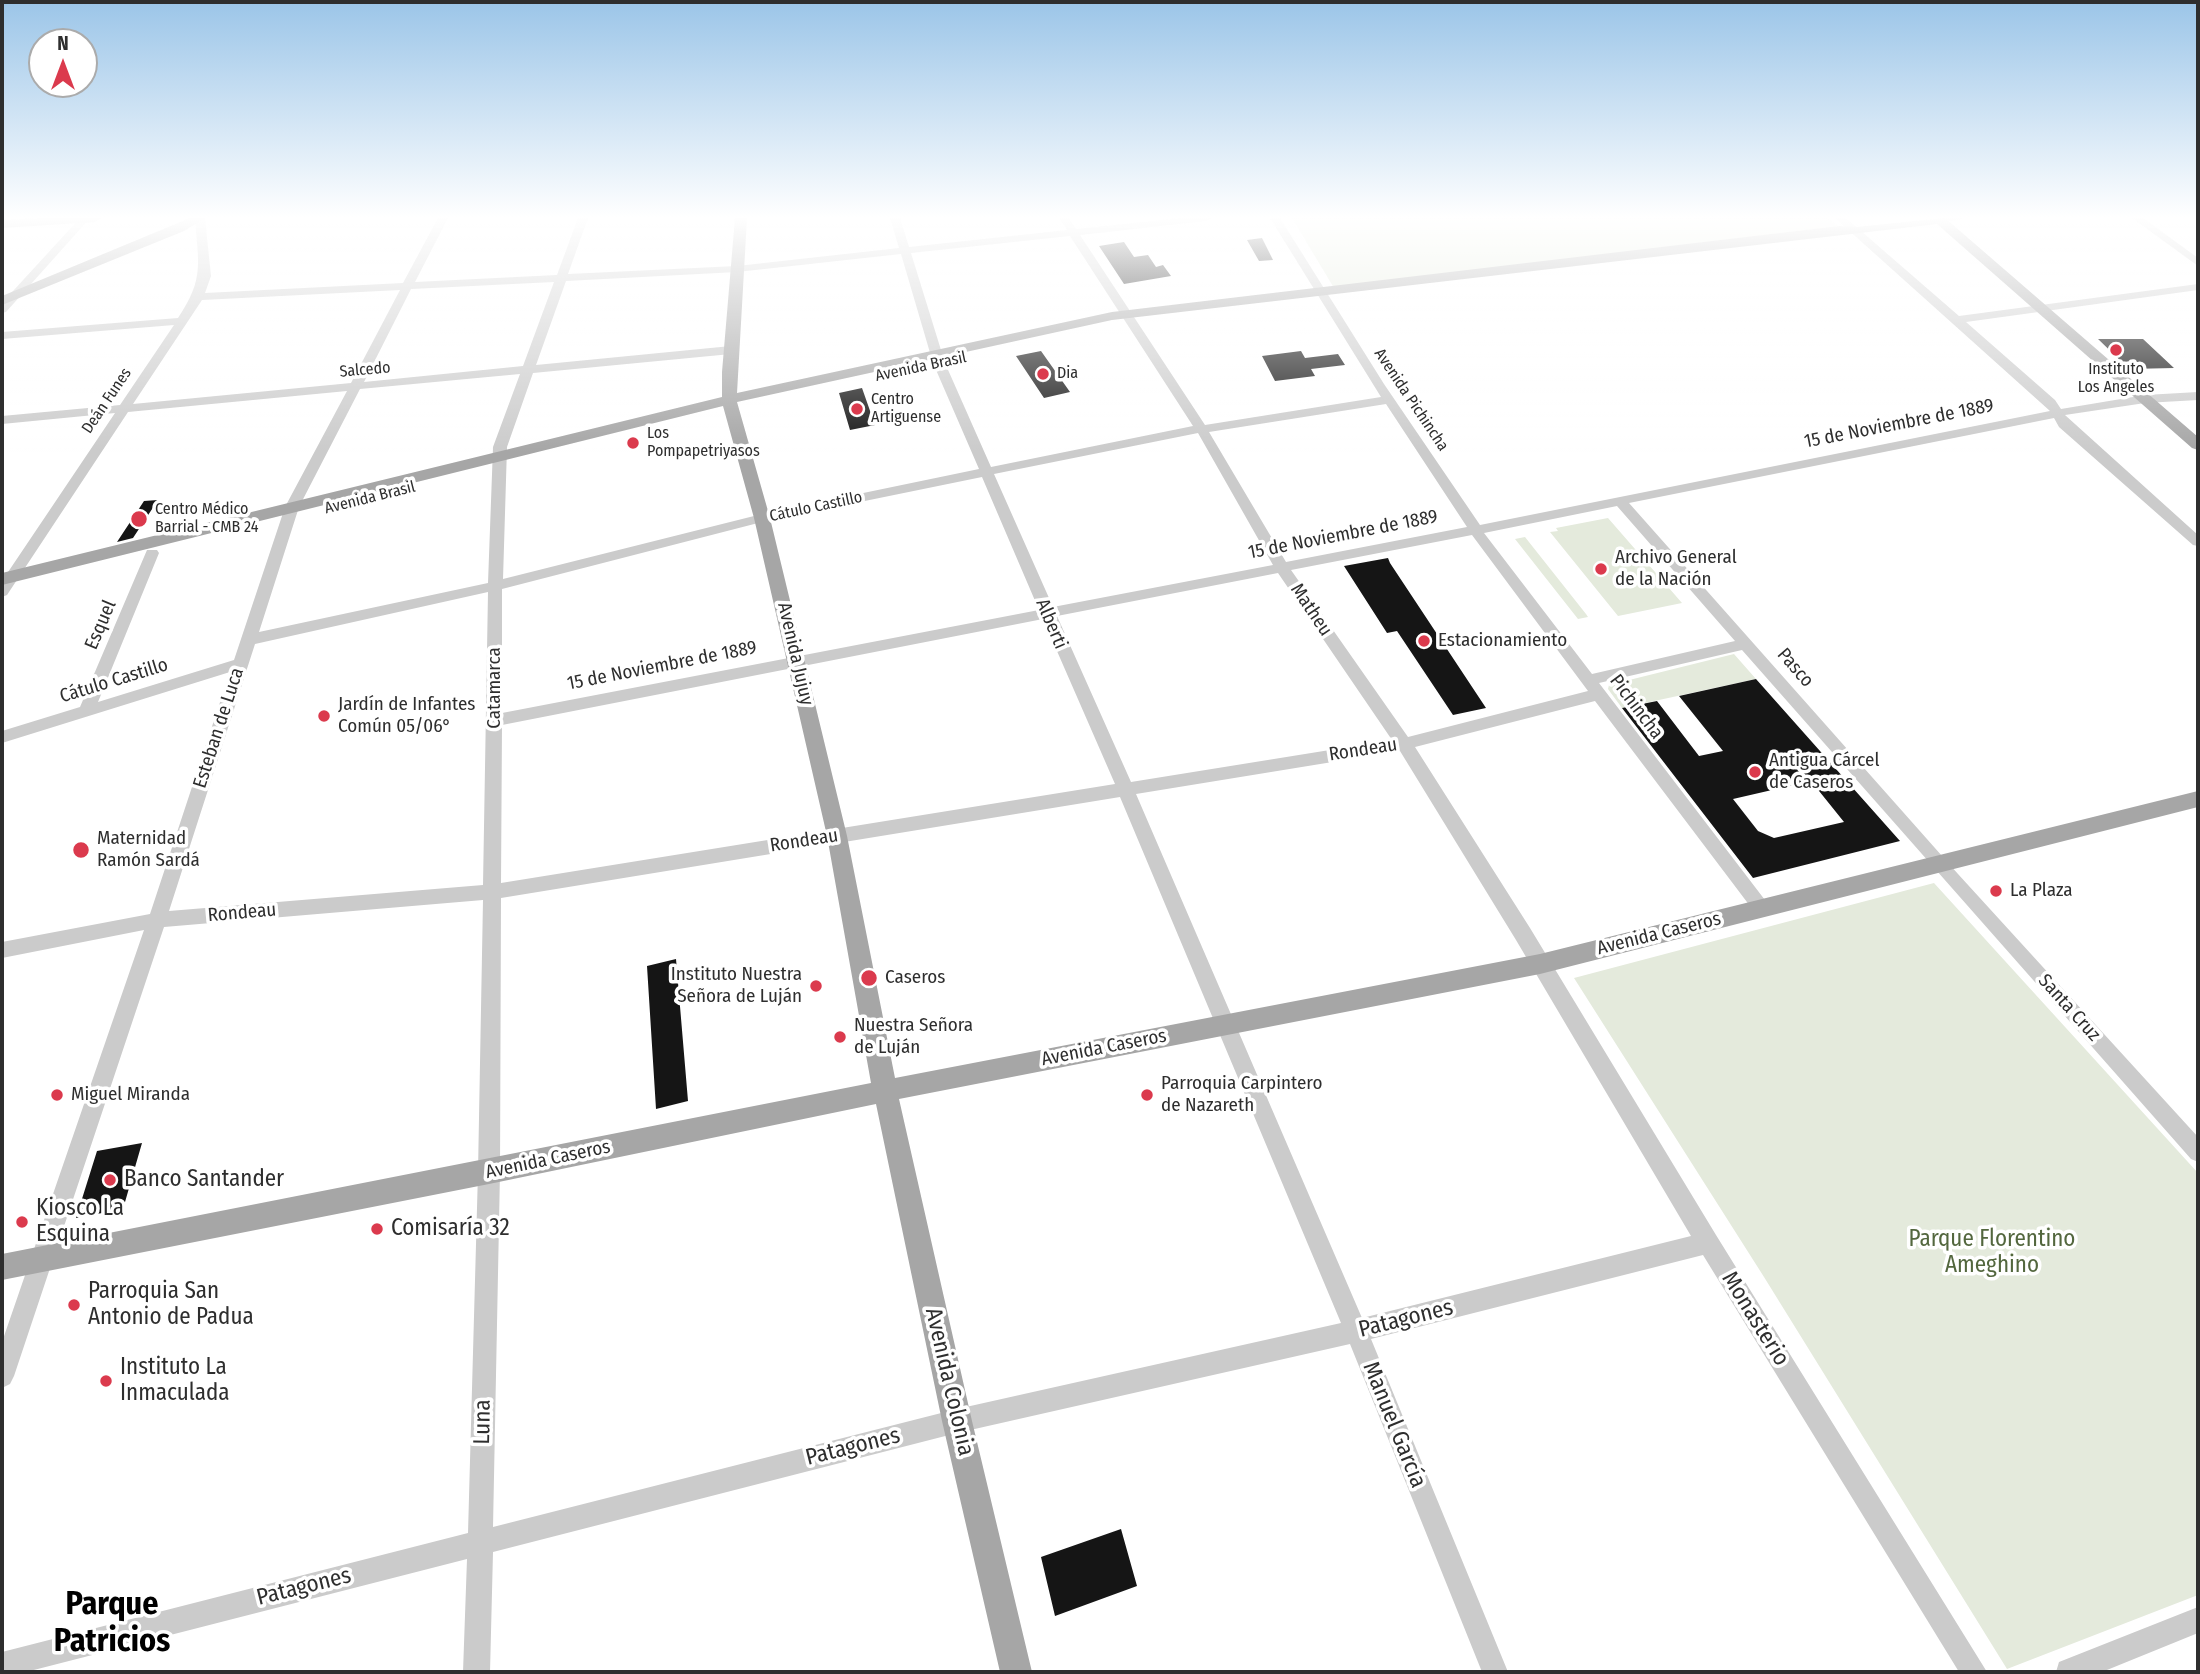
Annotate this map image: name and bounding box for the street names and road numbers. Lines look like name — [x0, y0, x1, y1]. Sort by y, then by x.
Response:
street label: Avenida Pichincha — [1370, 345, 1452, 455]
street label: Avenida Brasil — [874, 348, 968, 386]
street label: Salcedo — [339, 358, 391, 382]
street label: Deán Funes — [78, 365, 136, 437]
street label: 15 de Noviembre de 1889 — [1802, 394, 1996, 454]
street label: Avenida Brasil — [323, 477, 417, 519]
street label: Cátulo Castillo — [768, 488, 864, 526]
street label: 15 de Noviembre de 1889 — [1246, 505, 1440, 565]
street label: Matheu — [1285, 579, 1337, 641]
street label: Alberti — [1030, 596, 1072, 652]
street label: Esquel — [80, 597, 122, 653]
street label: Avenida Jujuy — [772, 600, 818, 708]
street label: 15 de Noviembre de 1889 — [565, 636, 759, 696]
street label: Pasco — [1772, 644, 1818, 692]
street label: Catamarca — [484, 647, 506, 729]
street label: Cátulo Castillo — [57, 654, 171, 708]
street label: Esteban de Luca — [189, 665, 249, 791]
street label: Pichincha — [1604, 670, 1668, 744]
street label: Rondeau — [1327, 733, 1399, 767]
street label: Rondeau — [768, 824, 840, 858]
street label: Rondeau — [207, 899, 277, 927]
street label: Avenida Caseros — [1595, 908, 1723, 960]
street label: Santa Cruz — [2033, 970, 2105, 1046]
street label: Avenida Caseros — [1040, 1025, 1168, 1071]
street label: Avenida Caseros — [484, 1136, 612, 1184]
street label: Monasterio — [1715, 1267, 1795, 1371]
street label: Patagones — [1356, 1294, 1456, 1344]
street label: Avenida Colonia — [919, 1305, 979, 1459]
street label: Manuel García — [1356, 1358, 1432, 1492]
street label: Luna — [469, 1399, 497, 1445]
street label: Patagones — [803, 1422, 903, 1472]
street label: Patagones — [254, 1562, 354, 1612]

